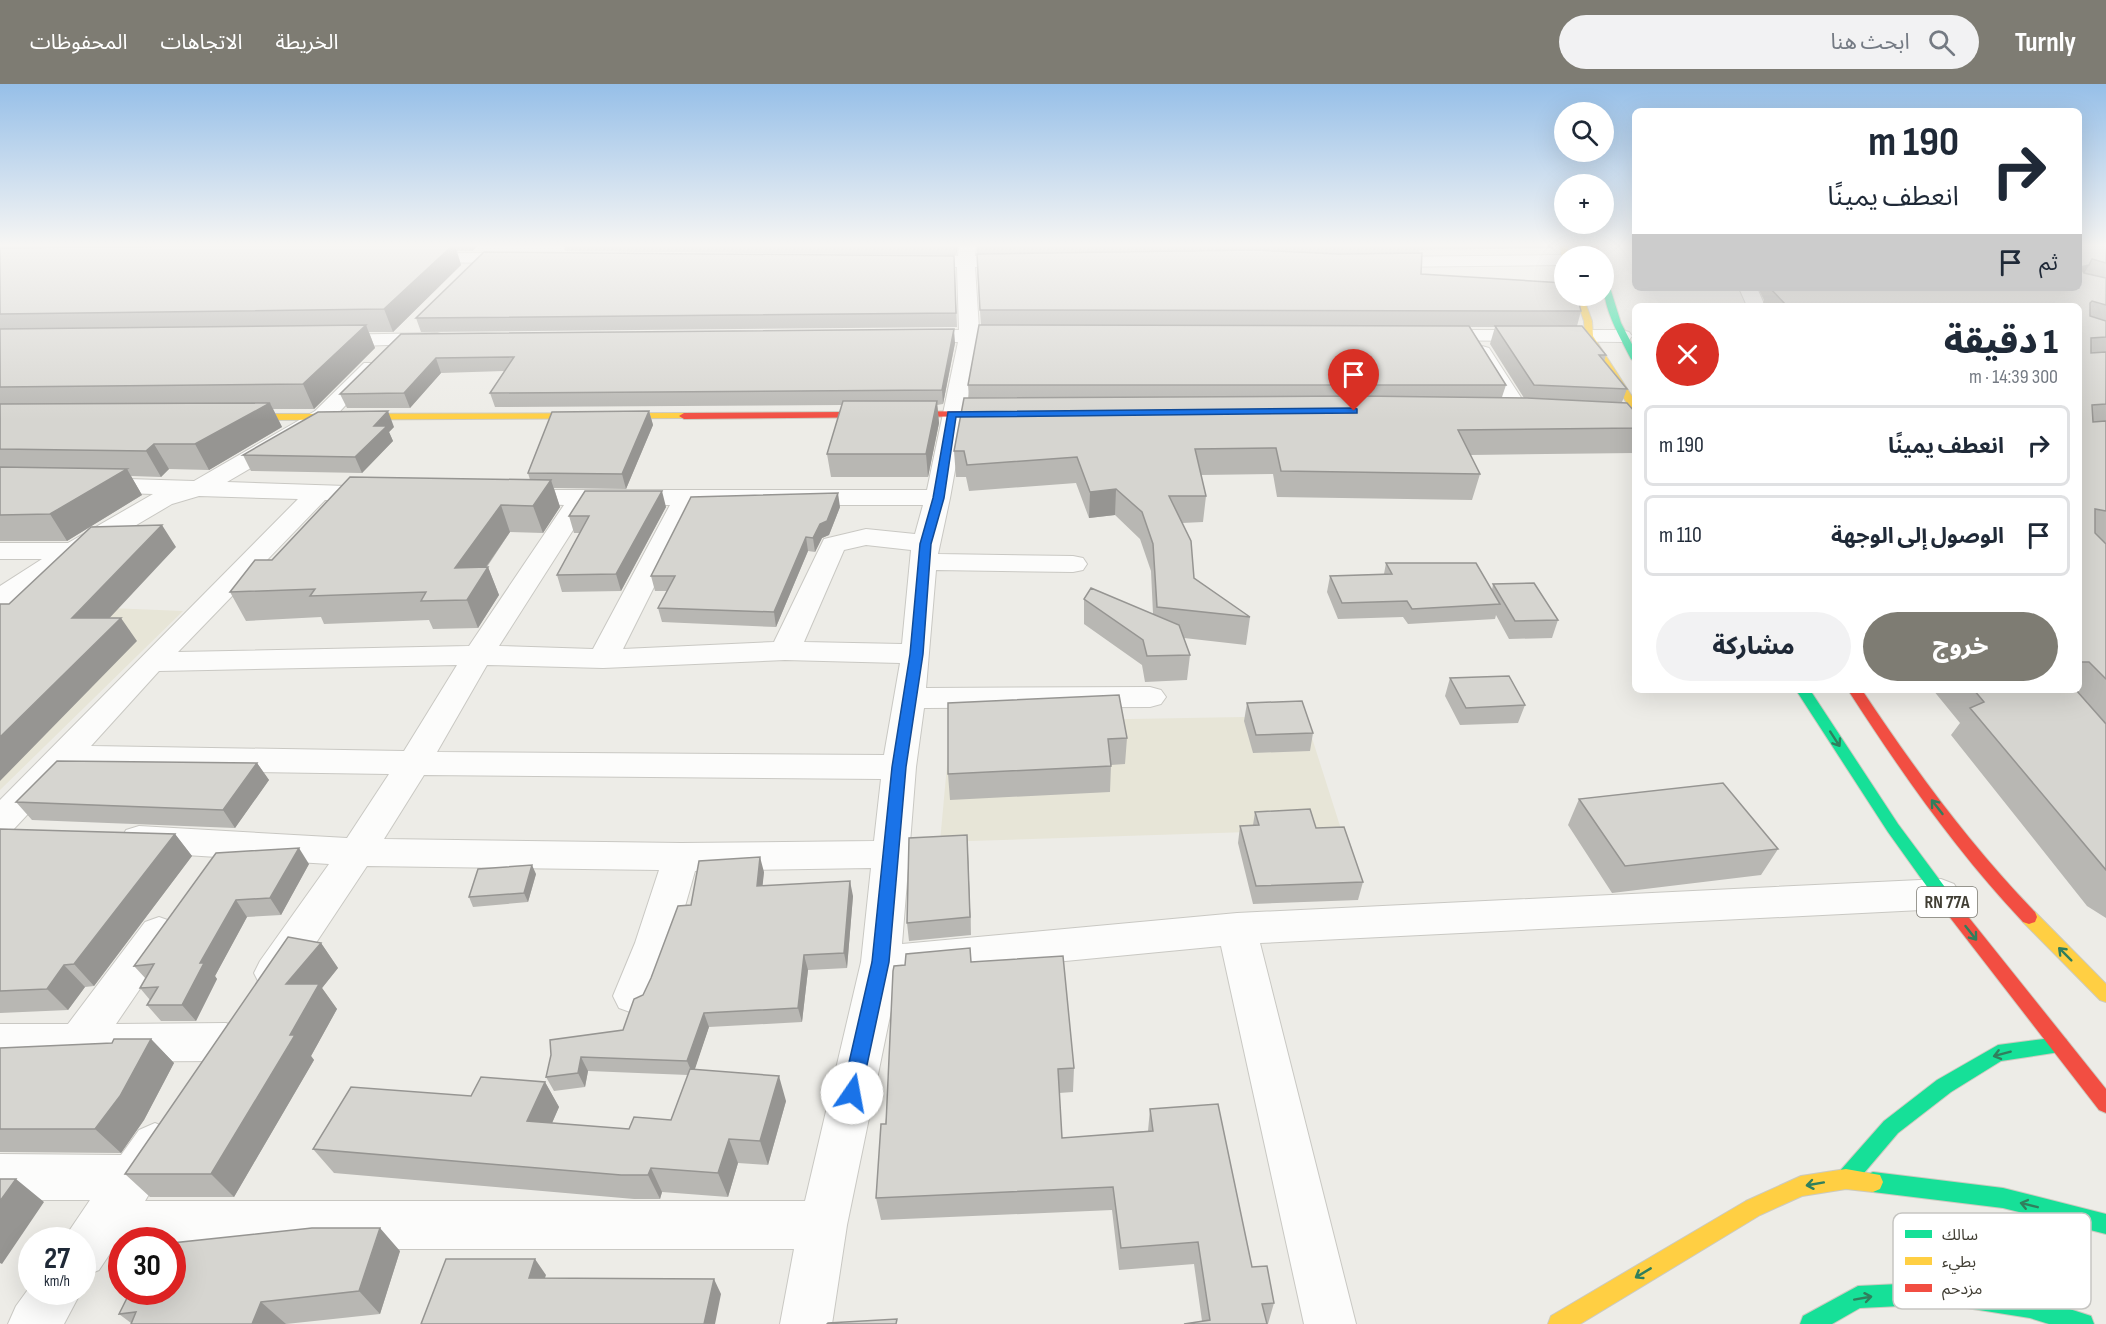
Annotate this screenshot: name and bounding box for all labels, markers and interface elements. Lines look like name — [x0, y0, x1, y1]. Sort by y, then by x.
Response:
search box — [1559, 15, 1979, 69]
icon: search — [1925, 26, 1958, 59]
text: Turnly — [2015, 26, 2076, 59]
text: ابحث هنا — [1830, 29, 1910, 56]
text: المحفوظات — [30, 30, 127, 55]
text: الاتجاهات — [160, 30, 242, 55]
text: الخريطة — [275, 30, 338, 55]
map controls — [1554, 102, 1614, 306]
button: search — [1554, 102, 1614, 162]
text: 190 m — [1868, 117, 1959, 168]
icon: right — [1980, 132, 2058, 210]
button: + — [1554, 174, 1614, 234]
text: انعطف يمينًا — [1827, 181, 1959, 213]
button: − — [1554, 246, 1614, 306]
icon: arrive — [1994, 246, 2027, 279]
text: ثم — [2039, 250, 2058, 277]
text: 1 دقيقة — [1944, 321, 2058, 364]
button: close — [1656, 323, 1719, 386]
pin — [1328, 349, 1379, 411]
icon: arrive — [1337, 358, 1370, 391]
text: 300 m · 14:39 — [1969, 365, 2058, 389]
icon: right — [2022, 429, 2055, 462]
text: 190 m — [1659, 432, 1704, 459]
text: انعطف يمينًا — [1888, 433, 2004, 460]
icon: arrive — [2022, 519, 2055, 552]
text: 110 m — [1659, 522, 1702, 549]
text: الوصول إلى الوجهة — [1831, 523, 2004, 550]
button: مشاركة — [1656, 612, 1851, 681]
button: خروج — [1863, 612, 2058, 681]
one-way arrow — [1829, 730, 1841, 747]
one-way arrow — [1930, 799, 1943, 815]
road number: RN 77A — [1917, 887, 1977, 917]
one-way arrow — [1965, 924, 1978, 940]
one-way arrow — [2057, 946, 2072, 961]
one-way arrow — [1993, 1048, 2012, 1060]
position arrow — [820, 1061, 884, 1125]
one-way arrow — [1806, 1179, 1826, 1190]
one-way arrow — [2020, 1198, 2039, 1210]
legend — [1893, 1213, 2091, 1309]
text: سالك — [1942, 1226, 1978, 1245]
speed limit sign: 30 — [108, 1227, 186, 1305]
text: 27 — [44, 1241, 70, 1277]
text: بطيء — [1942, 1253, 1976, 1274]
one-way arrow — [1635, 1268, 1652, 1280]
text: km/h — [44, 1272, 70, 1291]
text: مزدحم — [1942, 1280, 1982, 1301]
one-way arrow — [1853, 1292, 1872, 1303]

